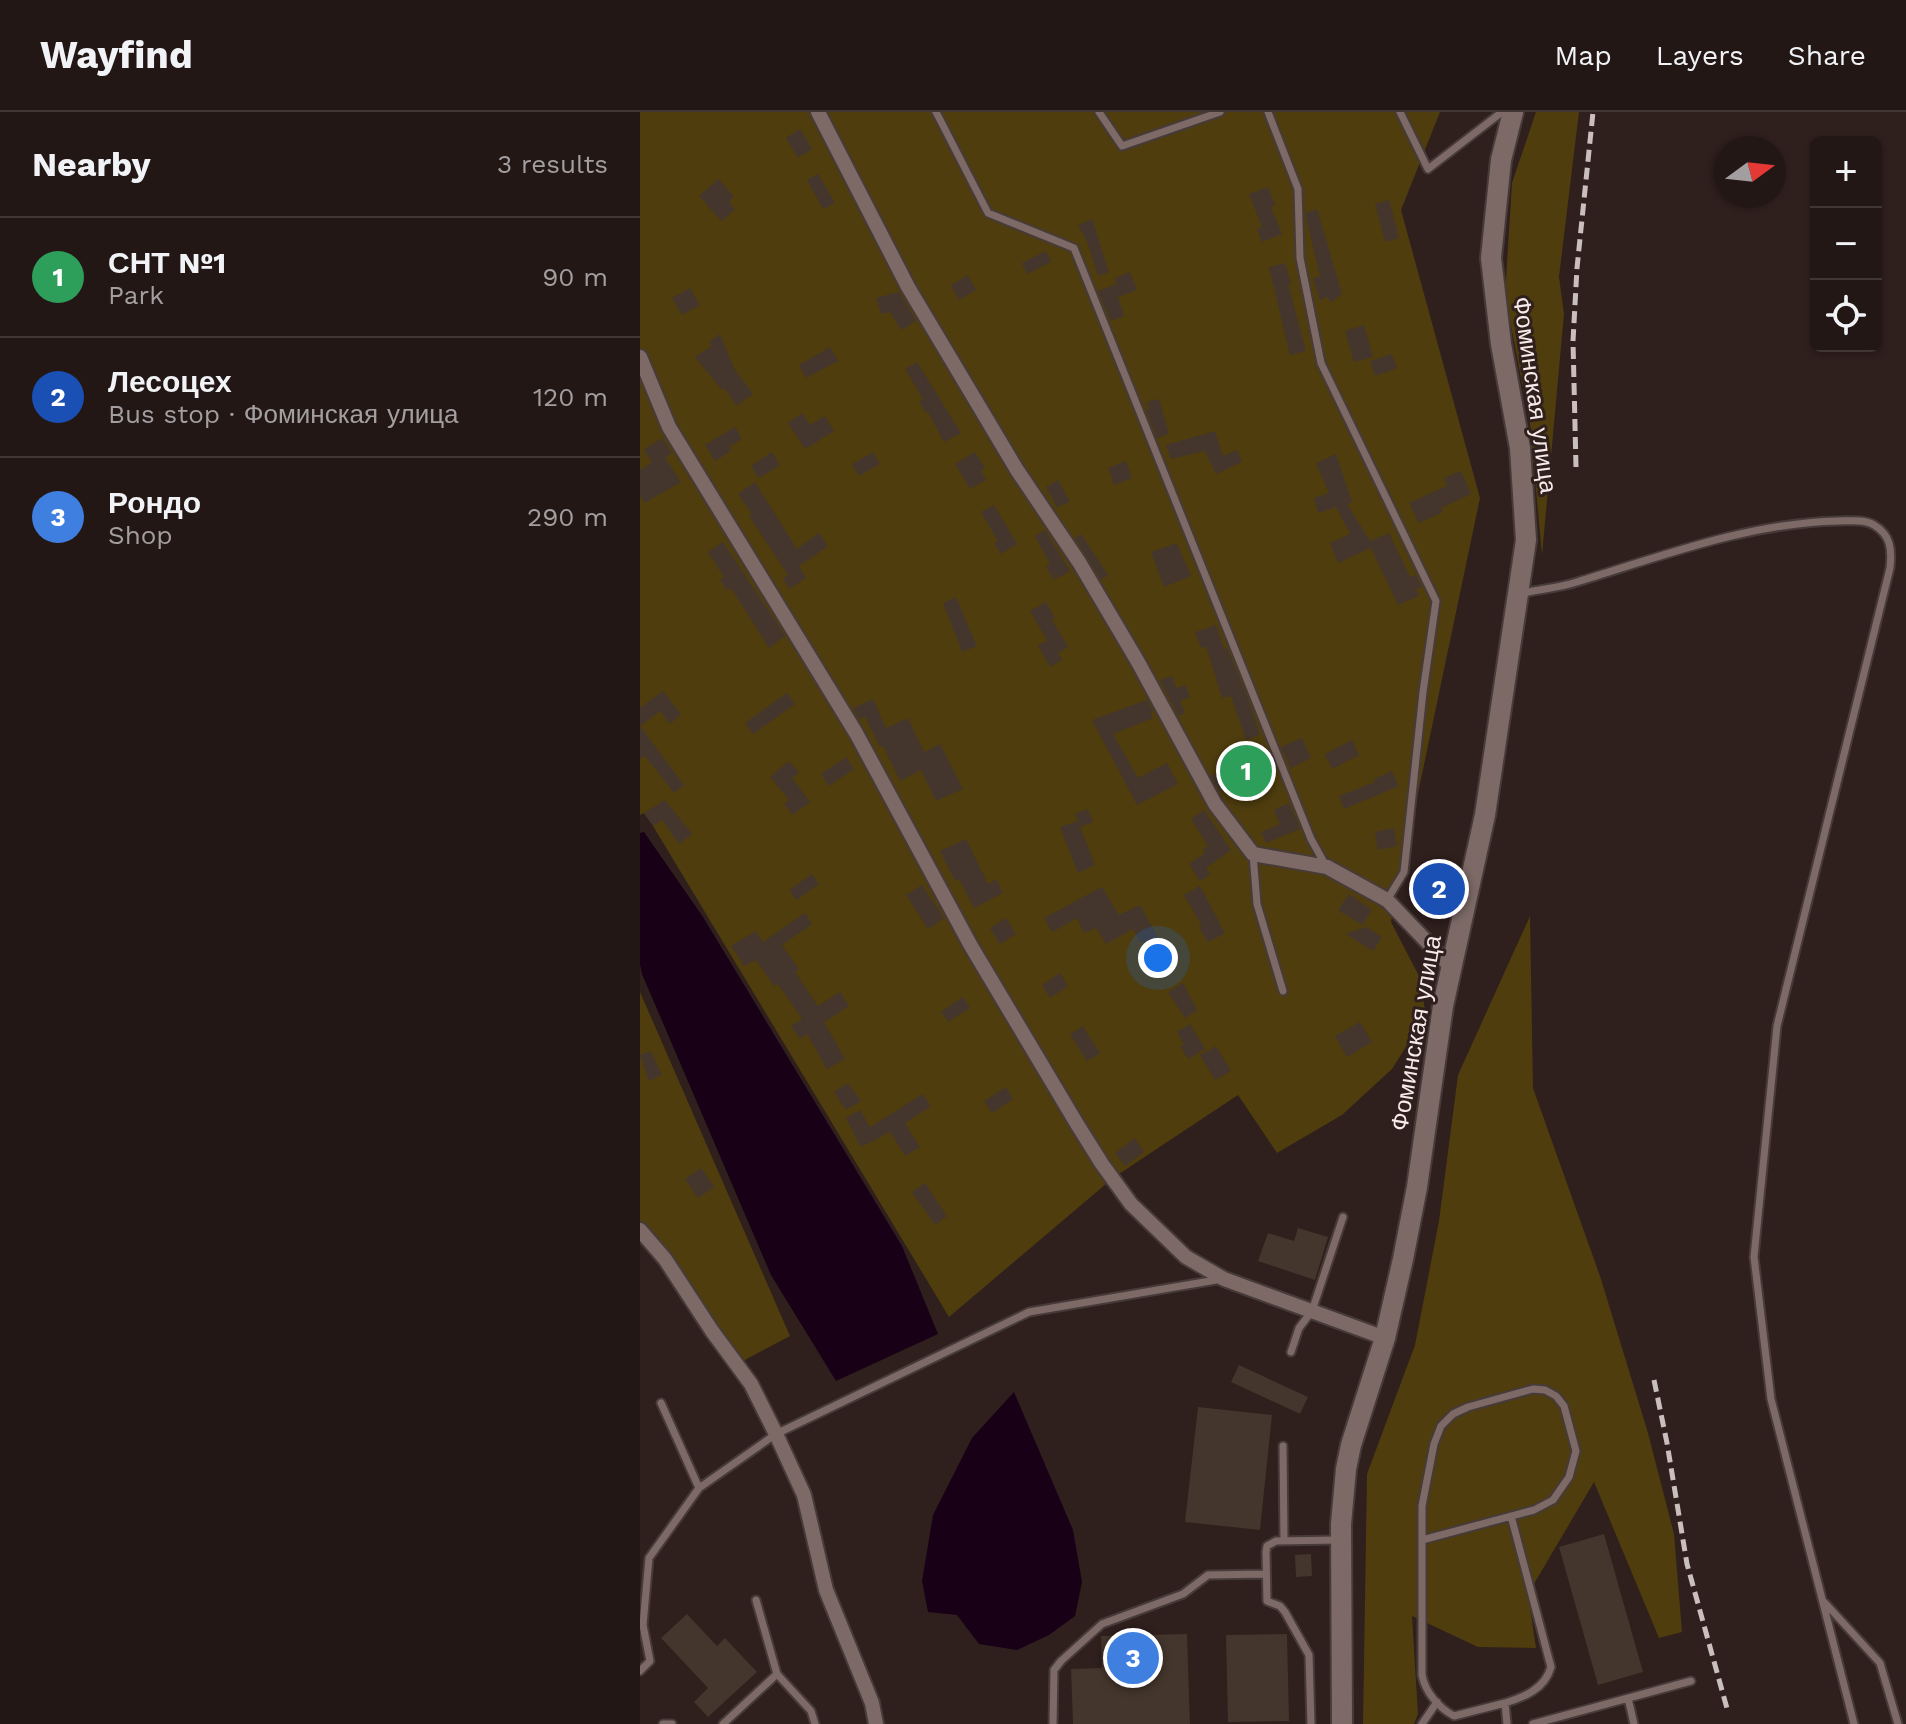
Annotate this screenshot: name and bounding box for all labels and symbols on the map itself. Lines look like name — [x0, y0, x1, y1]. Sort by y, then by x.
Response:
north arrow — [1714, 136, 1786, 208]
street label: Фоминская улица — [1507, 295, 1563, 496]
pin: 1 — [1220, 741, 1272, 801]
pin: 2 — [1413, 859, 1465, 919]
street label: Фоминская улица — [1385, 932, 1447, 1133]
your location — [1138, 938, 1178, 978]
pin: 3 — [1107, 1628, 1159, 1688]

